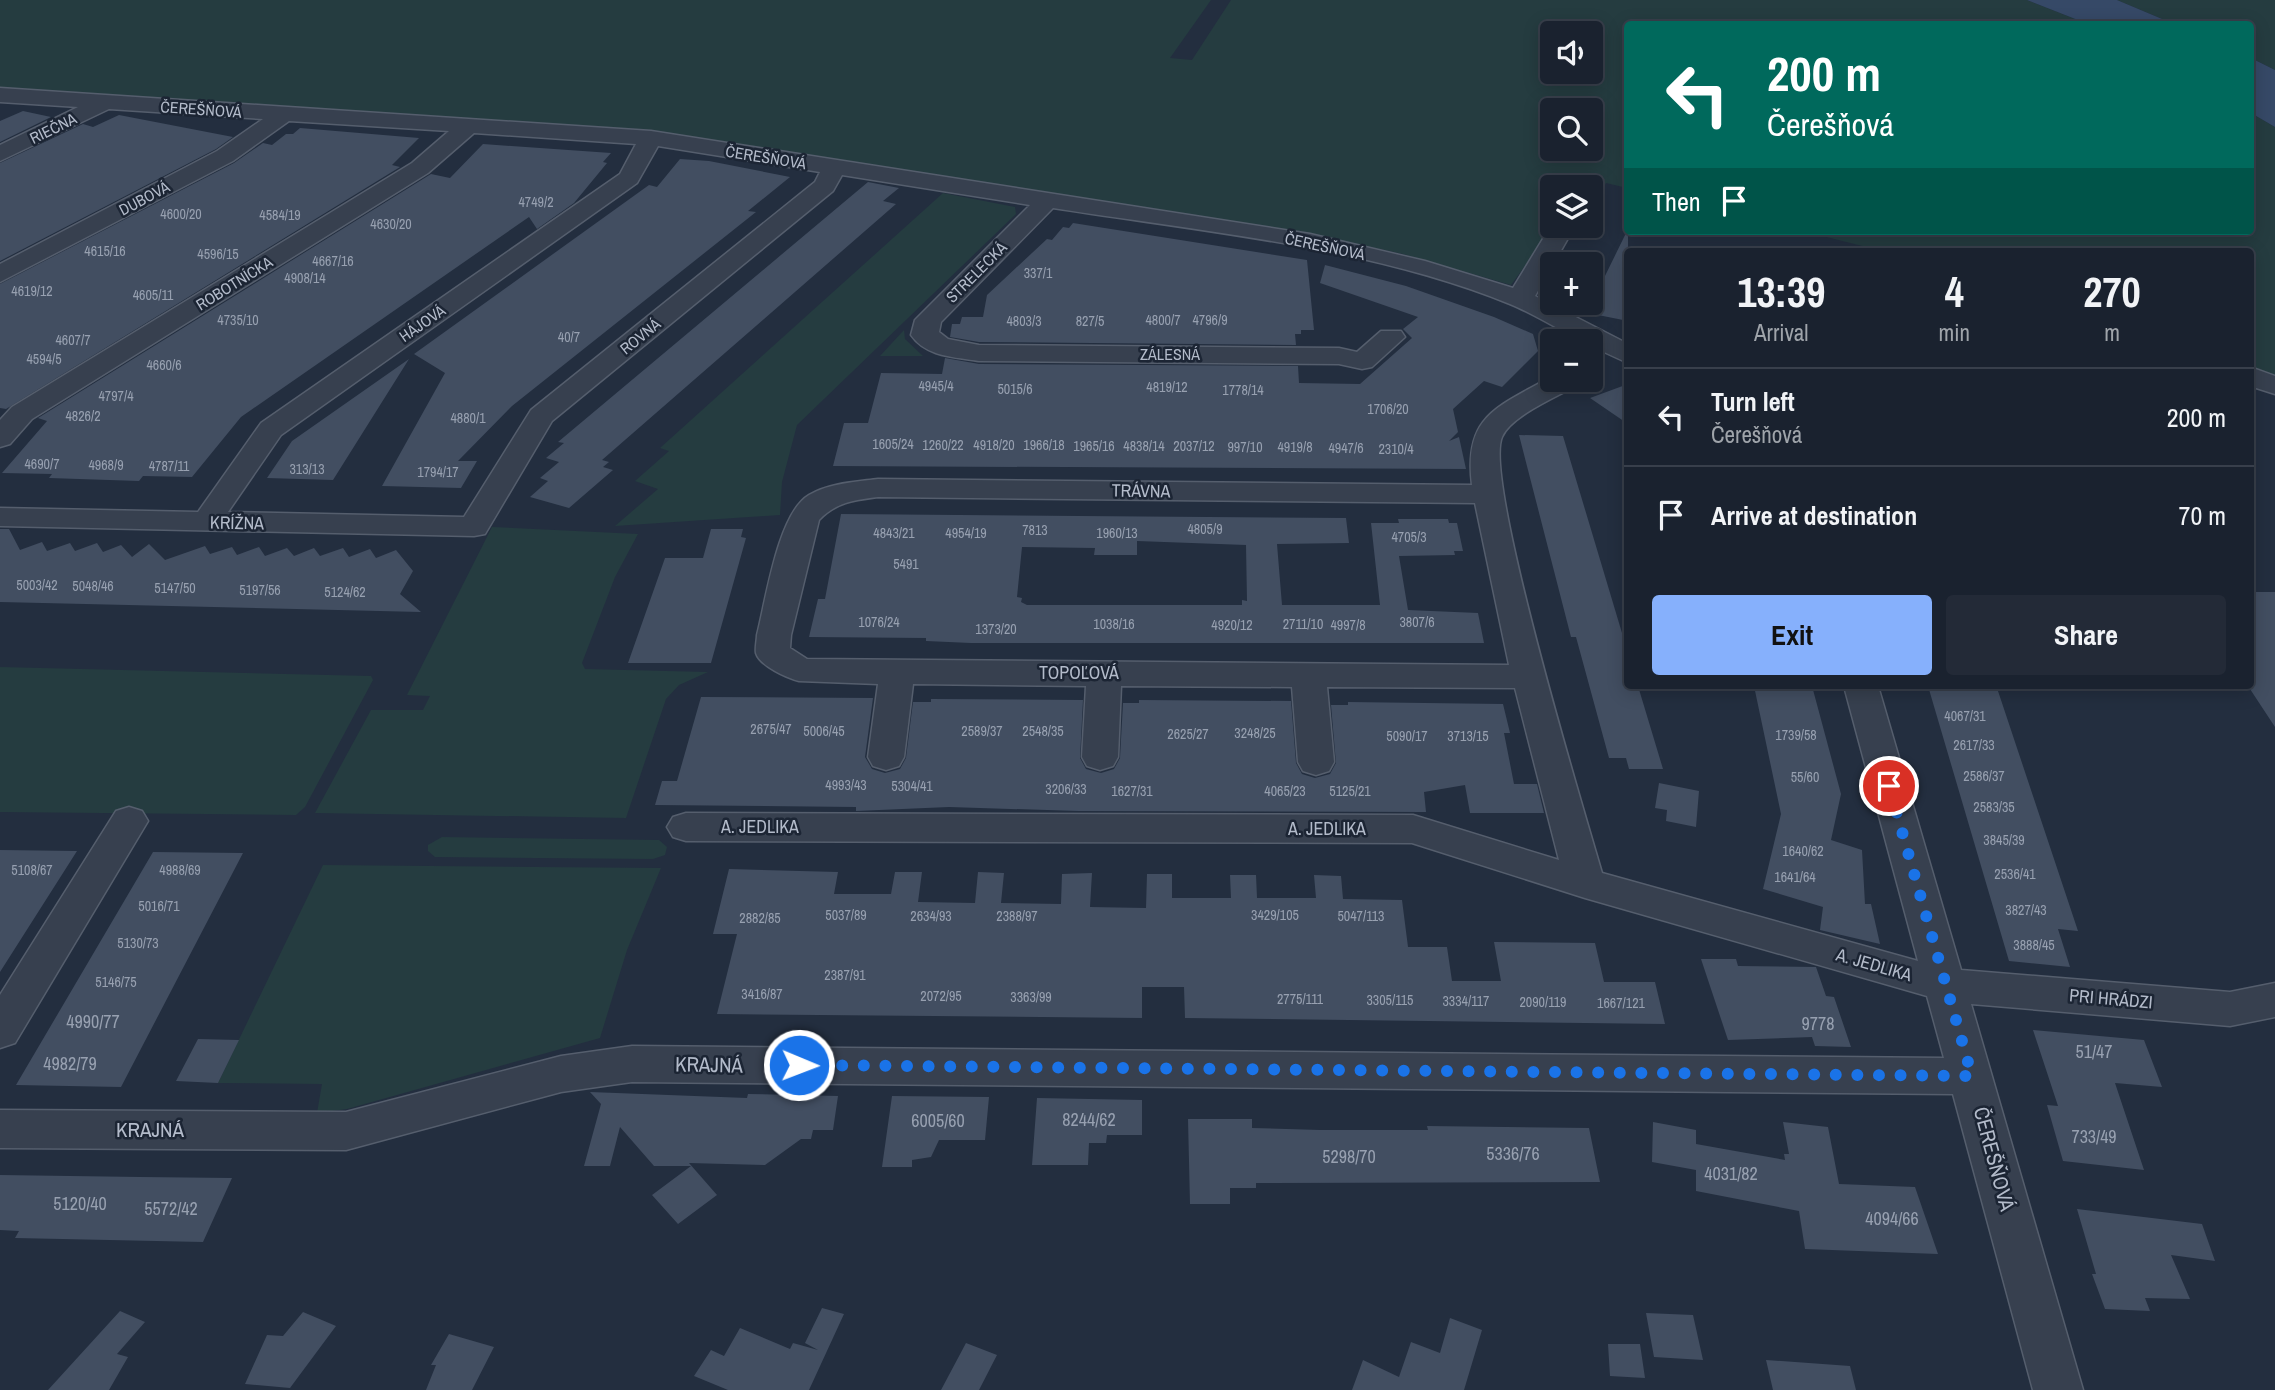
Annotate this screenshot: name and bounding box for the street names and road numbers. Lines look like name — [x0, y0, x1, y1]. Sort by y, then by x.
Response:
street label: ČEREŠŇOVÁ — [160, 95, 243, 123]
street label: RIEČNA — [26, 107, 80, 149]
street label: ČEREŠŇOVÁ — [724, 140, 808, 174]
street label: DUBOVÁ — [115, 175, 173, 220]
street label: ČEREŠŇOVÁ — [1283, 227, 1367, 265]
street label: STRELECKÁ — [941, 236, 1012, 307]
street label: ROBOTNÍCKA — [191, 251, 277, 315]
street label: HÁJOVÁ — [395, 299, 450, 347]
street label: ROVNÁ — [615, 313, 665, 359]
street label: ZÁLESNÁ — [1140, 343, 1200, 365]
street label: TRÁVNA — [1111, 477, 1171, 504]
street label: KRÍŽNA — [210, 510, 264, 535]
street label: TOPOĽOVÁ — [1039, 660, 1119, 685]
street label: A. JEDLIKA — [720, 814, 799, 839]
street label: A. JEDLIKA — [1287, 816, 1366, 841]
street label: A. JEDLIKA — [1832, 941, 1915, 987]
street label: PRI HRÁDZI — [2068, 982, 2154, 1015]
street label: KRAJNÁ — [675, 1049, 744, 1080]
street label: ČEREŠŇOVÁ — [1967, 1104, 2022, 1215]
street label: KRAJNÁ — [116, 1115, 184, 1144]

